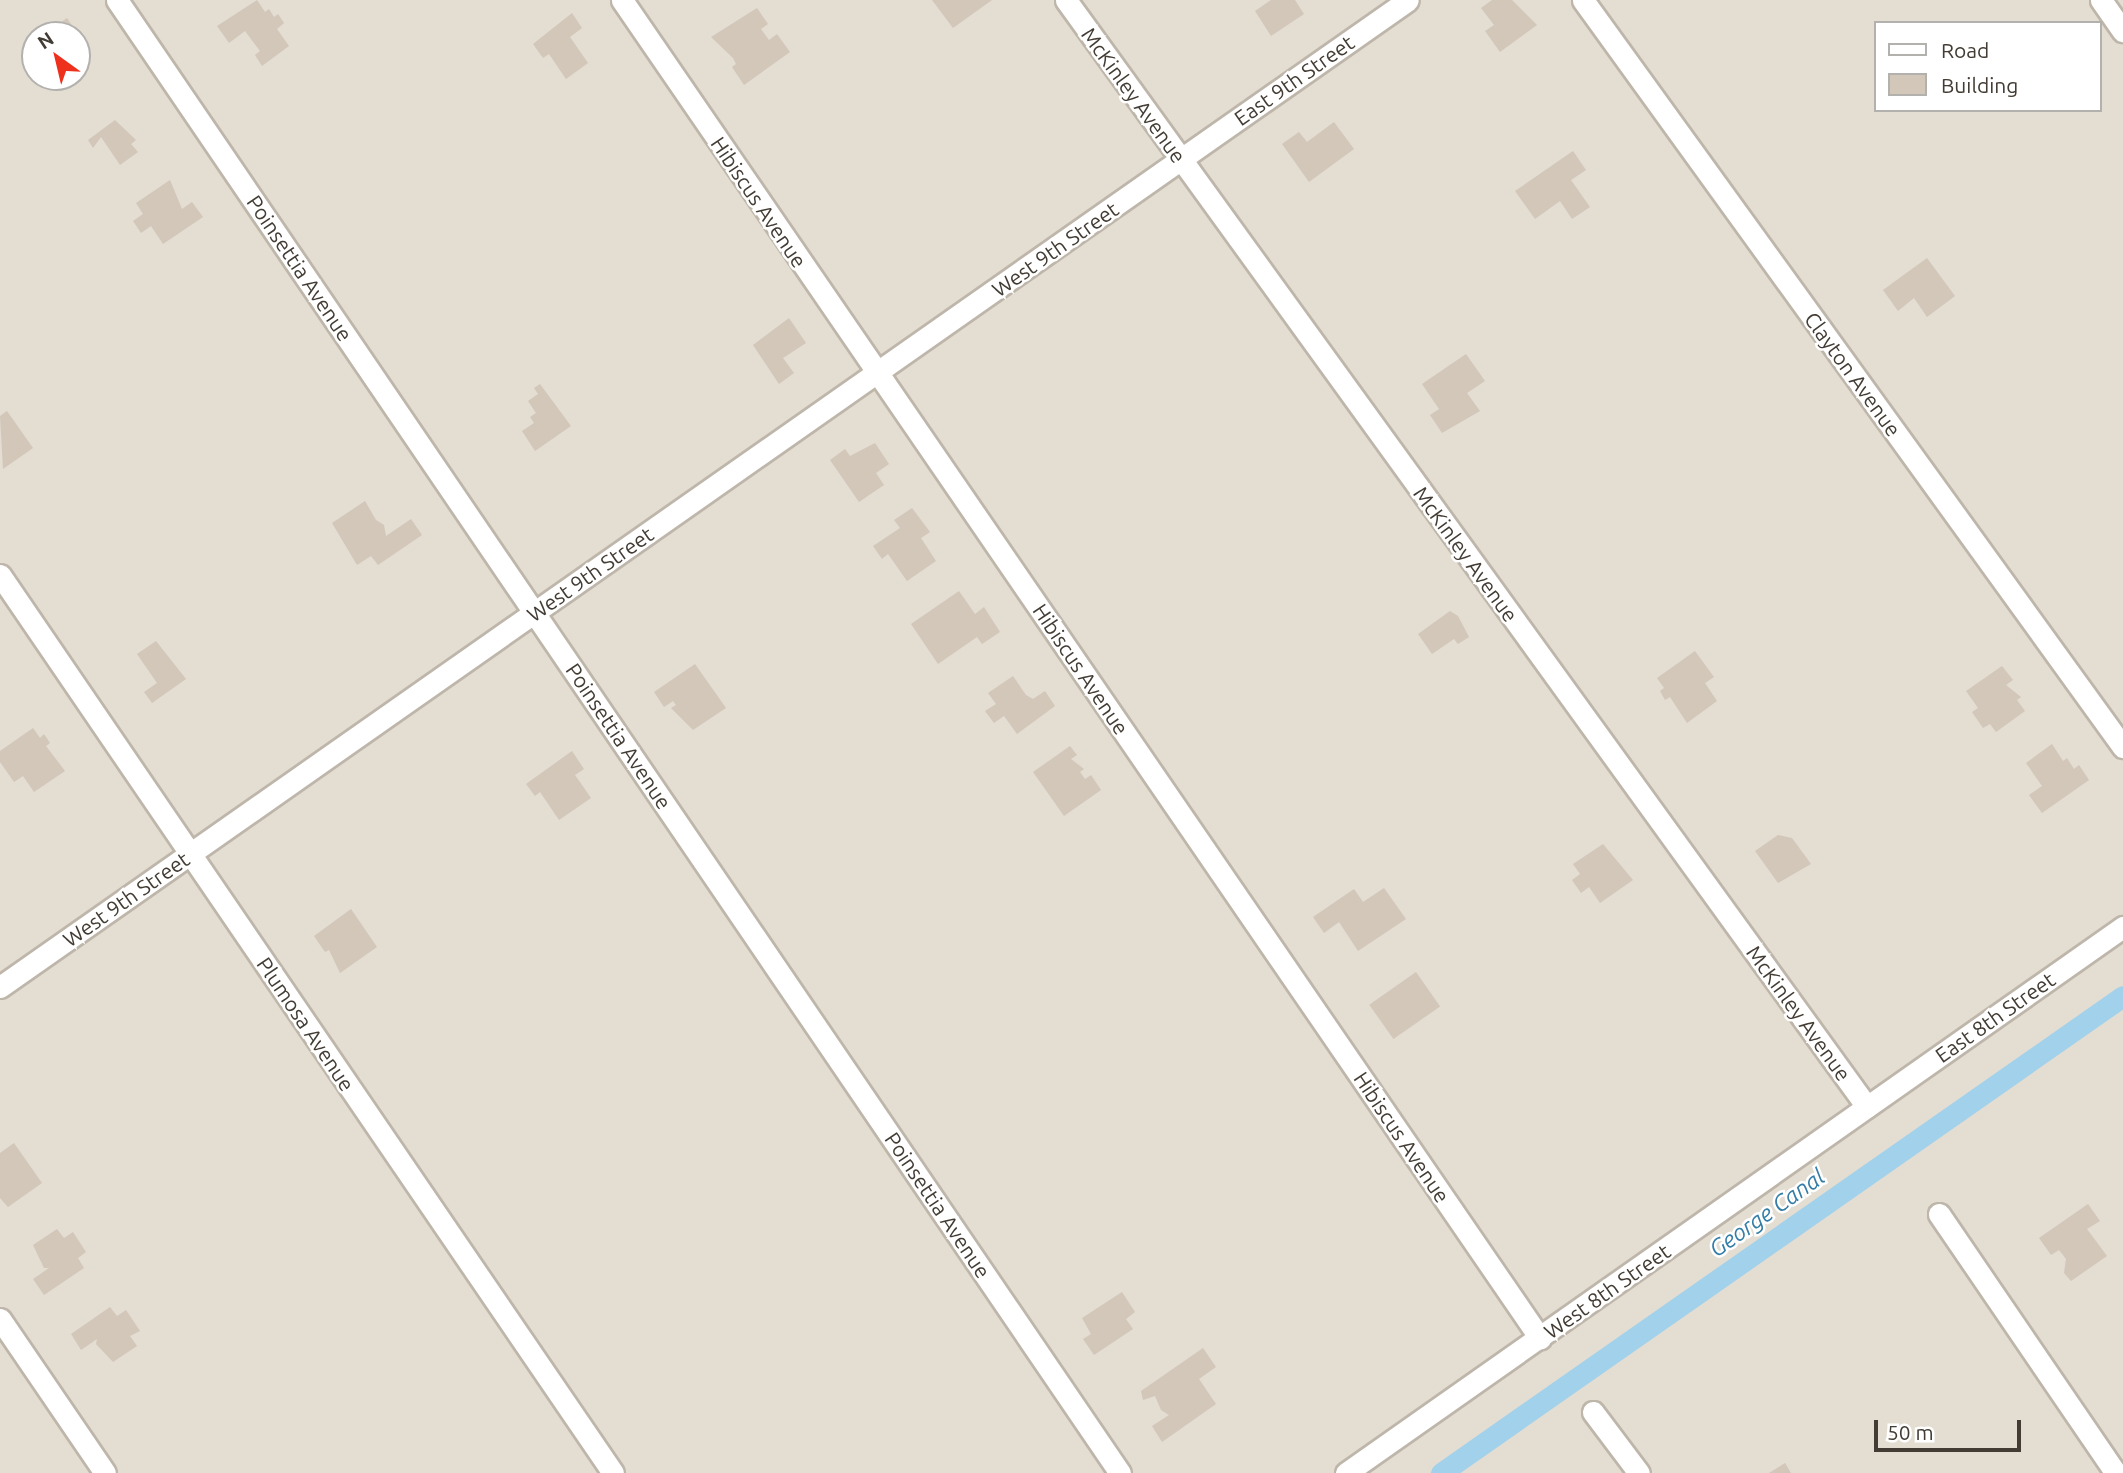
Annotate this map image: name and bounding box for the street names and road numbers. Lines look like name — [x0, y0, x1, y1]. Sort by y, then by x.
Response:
street label: McKinley Avenue — [1076, 22, 1192, 168]
street label: East 9th Street — [1229, 29, 1359, 131]
street label: Hibiscus Avenue — [706, 132, 812, 272]
street label: Poinsettia Avenue — [242, 190, 358, 346]
street label: West 9th Street — [987, 196, 1123, 302]
street label: Clayton Avenue — [1799, 307, 1907, 441]
street label: McKinley Avenue — [1408, 481, 1524, 627]
street label: West 9th Street — [522, 521, 658, 627]
street label: Hibiscus Avenue — [1028, 599, 1134, 739]
street label: Poinsettia Avenue — [561, 658, 677, 814]
street label: West 9th Street — [58, 846, 194, 952]
street label: McKinley Avenue — [1741, 940, 1857, 1086]
street label: Plumosa Avenue — [252, 952, 360, 1096]
street label: East 8th Street — [1930, 966, 2060, 1068]
street label: Hibiscus Avenue — [1349, 1067, 1455, 1207]
street label: Poinsettia Avenue — [880, 1127, 996, 1283]
street label: West 8th Street — [1539, 1238, 1675, 1344]

